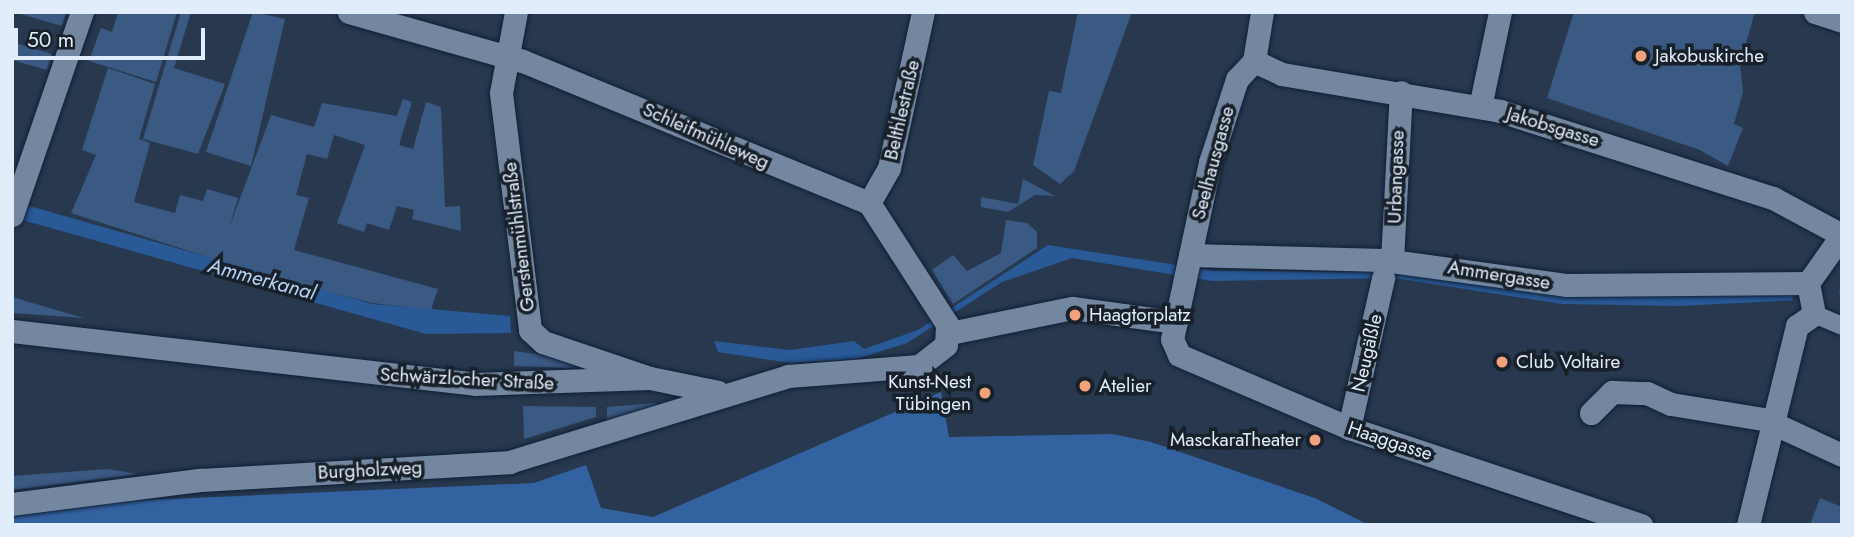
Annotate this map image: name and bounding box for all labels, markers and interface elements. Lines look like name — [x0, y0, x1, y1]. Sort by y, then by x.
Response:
scale bar — [18, 14, 208, 58]
text: 50 m — [27, 25, 74, 55]
place label: Jakobuskirche — [1655, 45, 1764, 67]
marker: Jakobuskirche — [1633, 48, 1649, 64]
street label: Belthlestraße — [879, 58, 925, 162]
street label: Schleifmühleweg — [639, 98, 773, 174]
street label: Jakobsgasse — [1504, 102, 1602, 152]
street label: Seelhausgasse — [1187, 104, 1239, 222]
street label: Urbangasse — [1383, 130, 1409, 224]
street label: Gerstenmühlstraße — [499, 161, 539, 313]
water label: Ammerkanal — [205, 253, 319, 305]
street label: Ammergasse — [1446, 256, 1552, 294]
place label: Haagtorplatz — [1089, 304, 1191, 326]
marker: Haagtorplatz — [1067, 307, 1083, 323]
street label: Neugäßle — [1347, 312, 1387, 394]
place label: Club Voltaire — [1516, 351, 1620, 373]
marker: Club Voltaire — [1494, 354, 1510, 370]
street label: Schwärzlocher Straße — [379, 363, 555, 395]
place label: Kunst-Nest Tübingen — [888, 371, 971, 415]
place label: Atelier — [1099, 375, 1151, 397]
marker: Atelier — [1077, 378, 1093, 394]
marker: Kunst-Nest Tübingen — [977, 385, 993, 401]
street label: Haaggasse — [1345, 417, 1435, 465]
place label: MasckaraTheater — [1170, 429, 1301, 451]
marker: MasckaraTheater — [1307, 432, 1323, 448]
street label: Burgholzweg — [317, 456, 423, 484]

